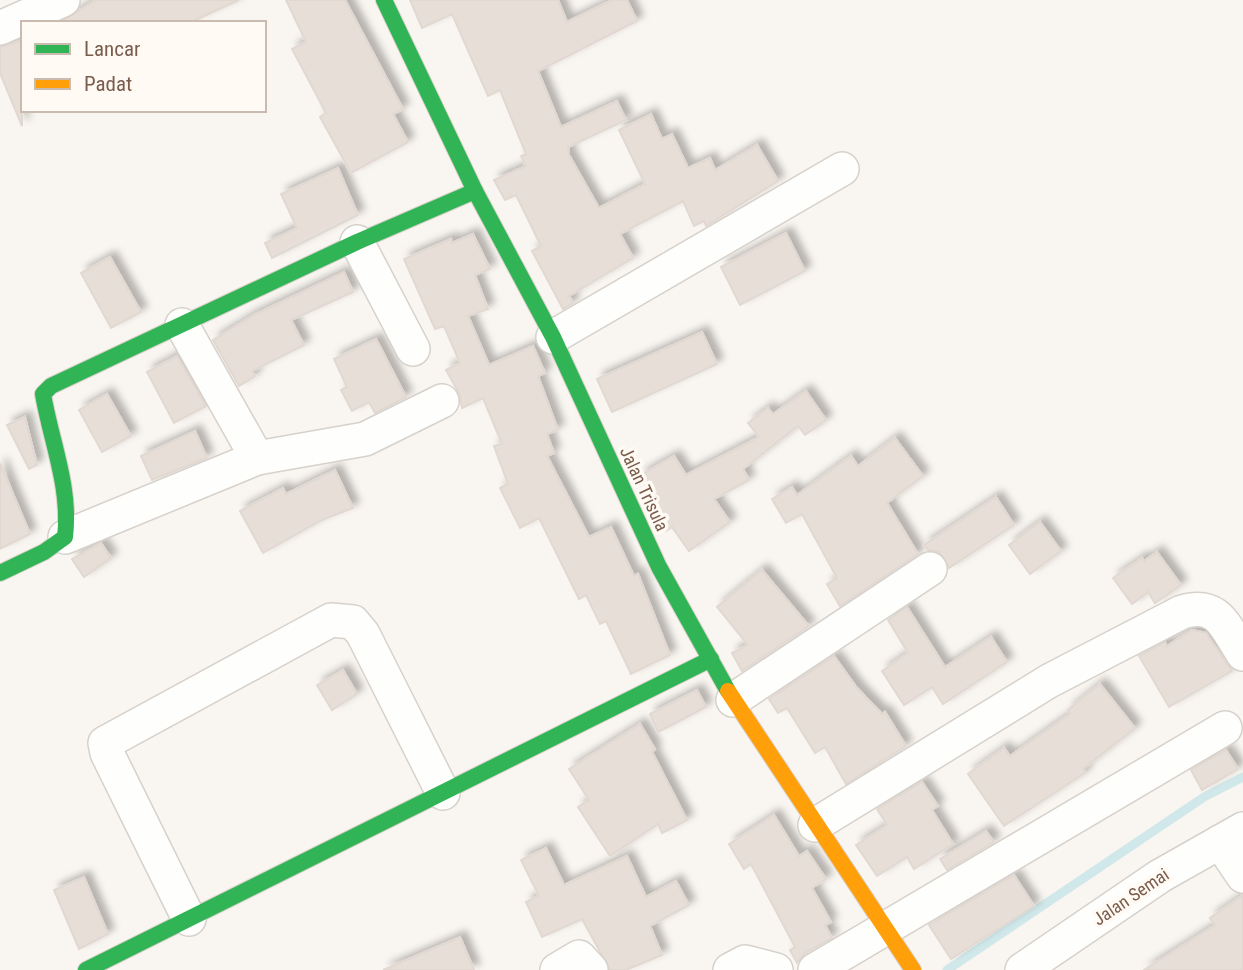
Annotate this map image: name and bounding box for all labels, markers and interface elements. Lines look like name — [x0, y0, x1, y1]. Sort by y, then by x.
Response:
legend — [21, 21, 266, 112]
text: Lancar — [84, 37, 140, 61]
text: Padat — [84, 72, 132, 96]
street label: Jalan Trisula — [616, 443, 673, 534]
street label: Jalan Semai — [1089, 864, 1173, 930]

